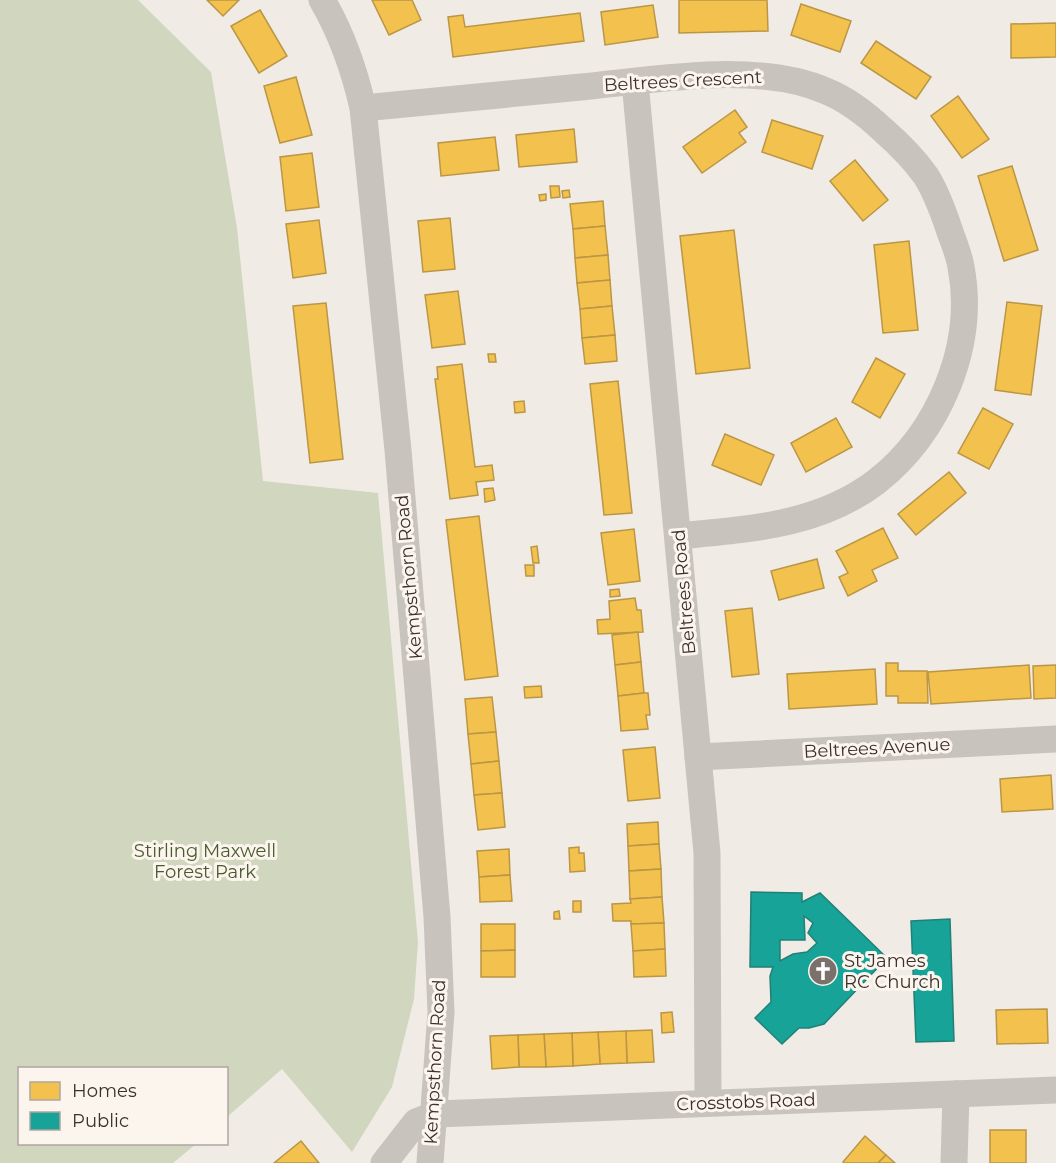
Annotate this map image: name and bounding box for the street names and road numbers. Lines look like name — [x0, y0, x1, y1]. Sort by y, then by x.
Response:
street label: Beltrees Crescent — [603, 66, 763, 96]
street label: Kempsthorn Road — [391, 494, 427, 660]
street label: Beltrees Road — [668, 528, 700, 656]
street label: Beltrees Avenue — [803, 733, 951, 763]
street label: Kempsthorn Road — [420, 979, 450, 1145]
street label: Crosstobs Road — [676, 1089, 816, 1115]

